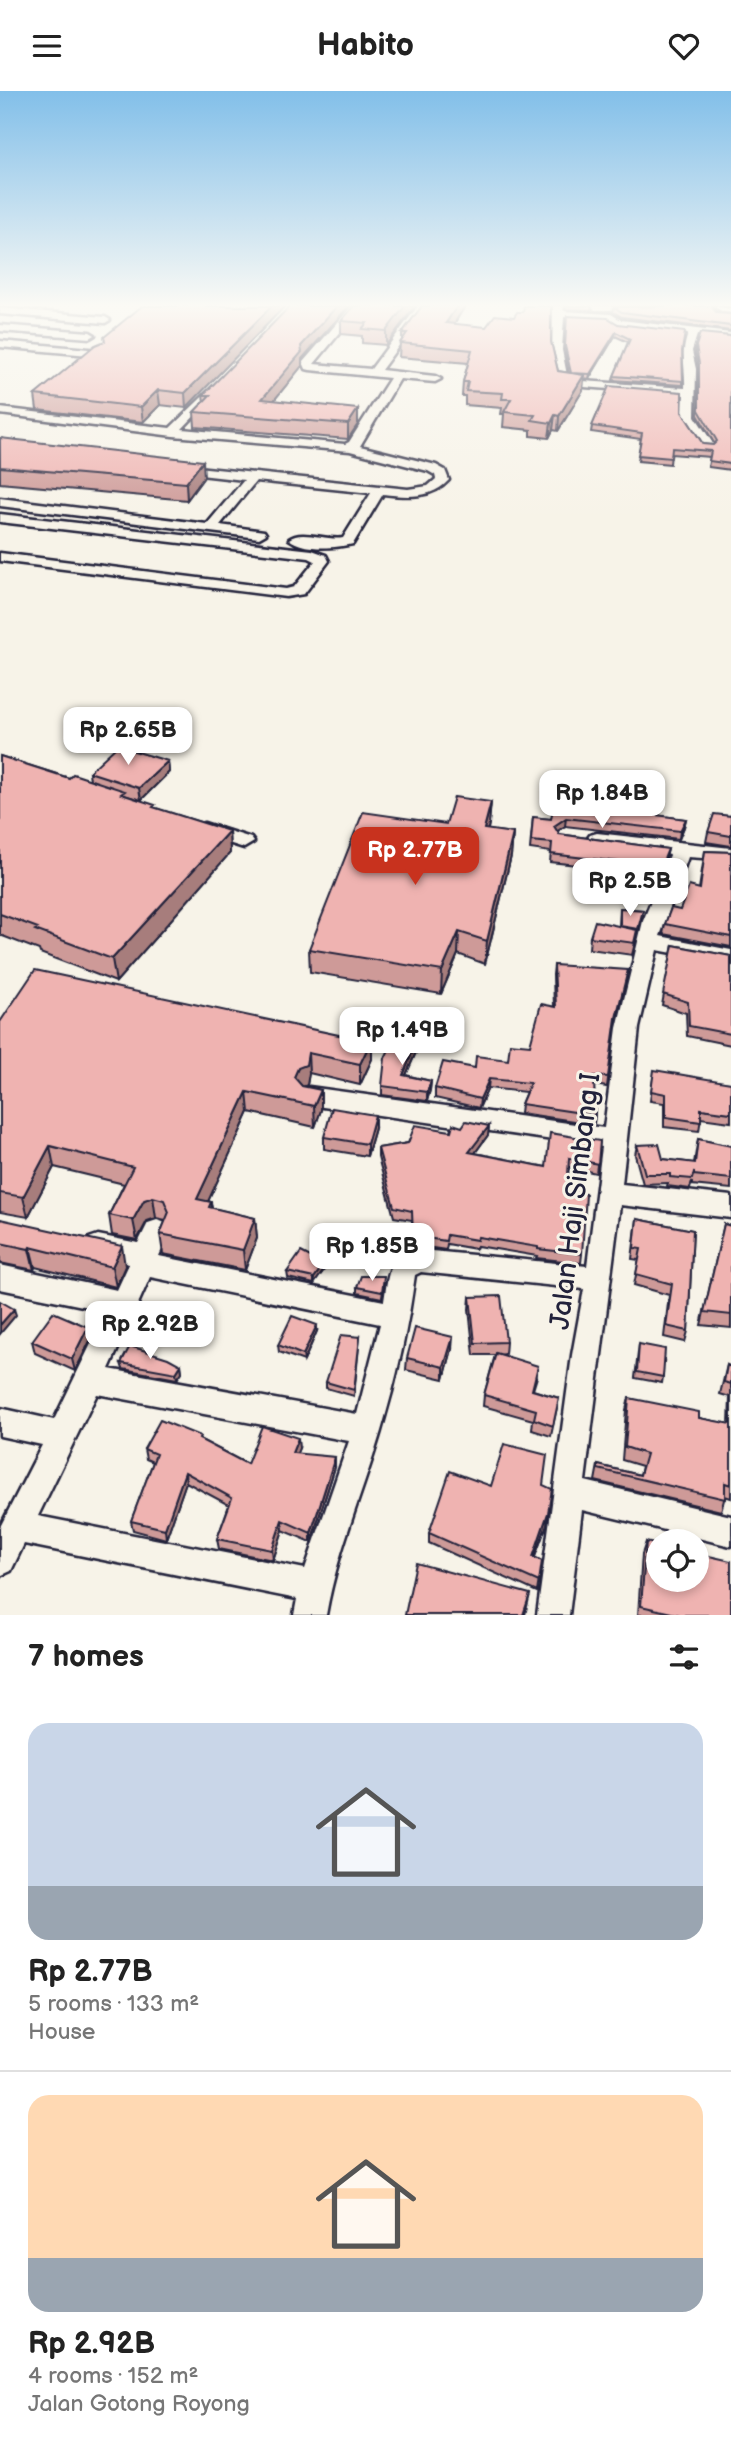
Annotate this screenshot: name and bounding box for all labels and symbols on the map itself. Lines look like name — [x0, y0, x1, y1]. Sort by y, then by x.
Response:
pin: Rp 2.65B — [56, 707, 200, 767]
pin: Rp 1.84B — [530, 771, 674, 830]
pin: Rp 2.77B — [343, 827, 487, 887]
pin: Rp 2.5B — [565, 859, 695, 918]
pin: Rp 1.49B — [330, 1007, 474, 1067]
street label: Jalan Haji Simbang I — [543, 1071, 608, 1331]
pin: Rp 1.85B — [300, 1223, 444, 1283]
pin: Rp 2.92B — [78, 1301, 222, 1361]

